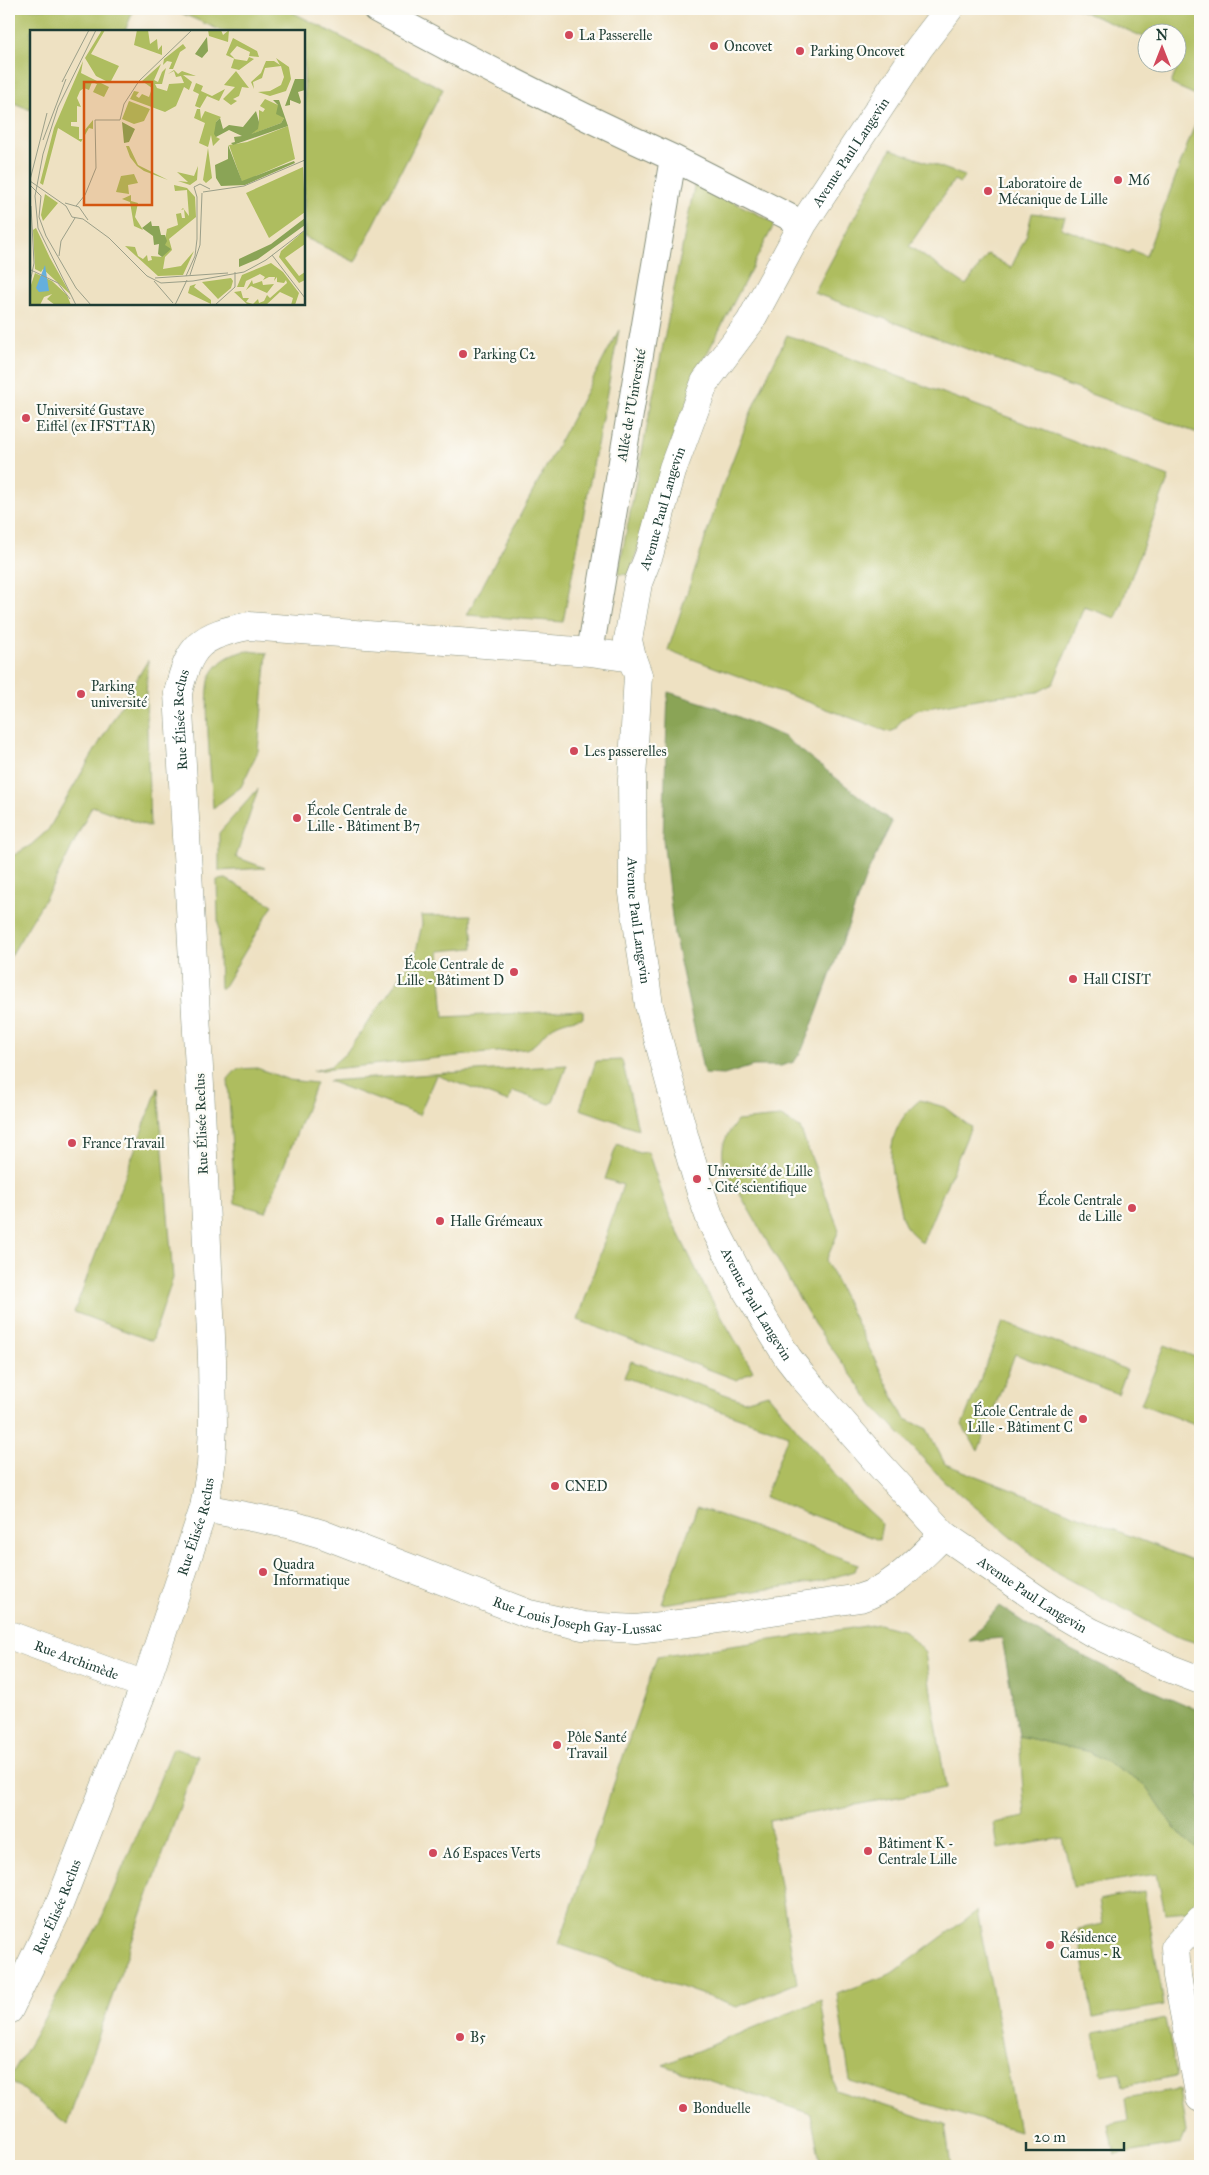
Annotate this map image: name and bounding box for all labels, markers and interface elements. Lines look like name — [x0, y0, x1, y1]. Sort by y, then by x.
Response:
north arrow — [1136, 22, 1186, 72]
place label: La Passerelle — [579, 27, 652, 44]
text: N — [1156, 27, 1168, 44]
marker: La Passerelle — [563, 29, 575, 41]
inset map — [30, 30, 305, 305]
place label: Oncovet — [724, 38, 773, 55]
marker: Oncovet — [708, 40, 720, 52]
place label: Parking Oncovet — [810, 43, 905, 60]
marker: Parking Oncovet — [794, 45, 806, 57]
street label: Avenue Paul Langevin — [808, 94, 893, 211]
place label: M6 — [1128, 172, 1150, 189]
marker: M6 — [1112, 174, 1124, 186]
place label: Laboratoire de Mécanique de Lille — [998, 175, 1108, 209]
marker: Laboratoire de Mécanique de Lille — [982, 185, 994, 197]
place label: Parking C2 — [473, 346, 536, 363]
street label: Allée de l'Université — [613, 347, 650, 464]
marker: Parking C2 — [457, 348, 469, 360]
place label: Université Gustave Eiffel (ex IFSTTAR) — [36, 402, 155, 436]
marker: Université Gustave Eiffel (ex IFSTTAR) — [20, 412, 32, 424]
street label: Avenue Paul Langevin — [636, 444, 689, 573]
street label: Rue Élisée Reclus — [170, 667, 193, 771]
place label: Parking université — [91, 678, 147, 711]
marker: Parking université — [75, 688, 87, 700]
place label: Les passerelles — [584, 743, 667, 760]
marker: Les passerelles — [568, 745, 580, 757]
place label: École Centrale de Lille - Bâtiment B7 — [307, 800, 420, 835]
marker: École Centrale de Lille - Bâtiment B7 — [291, 812, 303, 824]
street label: Avenue Paul Langevin — [624, 856, 654, 985]
place label: École Centrale de Lille - Bâtiment D — [397, 954, 504, 989]
marker: École Centrale de Lille - Bâtiment D — [508, 966, 520, 978]
place label: Hall CISIT — [1083, 971, 1151, 988]
marker: Hall CISIT — [1067, 973, 1079, 985]
street label: Rue Élisée Reclus — [189, 1073, 212, 1175]
place label: France Travail — [82, 1135, 165, 1152]
marker: France Travail — [66, 1137, 78, 1149]
place label: Université de Lille ‐ Cité scientifique — [707, 1163, 813, 1197]
marker: Université de Lille ‐ Cité scientifique — [691, 1173, 703, 1185]
place label: École Centrale de Lille — [1038, 1190, 1122, 1225]
marker: École Centrale de Lille — [1126, 1202, 1138, 1214]
place label: Halle Grémeaux — [450, 1213, 544, 1230]
marker: Halle Grémeaux — [434, 1215, 446, 1227]
street label: Avenue Paul Langevin — [717, 1244, 796, 1364]
place label: École Centrale de Lille - Bâtiment C — [967, 1401, 1073, 1436]
marker: École Centrale de Lille - Bâtiment C — [1077, 1413, 1089, 1425]
street label: Rue Élisée Reclus — [174, 1477, 218, 1578]
place label: CNED — [565, 1478, 608, 1495]
marker: CNED — [549, 1480, 561, 1492]
street label: Avenue Paul Langevin — [973, 1552, 1090, 1637]
place label: Quadra Informatique — [273, 1556, 350, 1590]
marker: Quadra Informatique — [257, 1566, 269, 1578]
street label: Rue Louis Joseph Gay-Lussac — [490, 1593, 663, 1638]
street label: Rue Archimède — [32, 1637, 121, 1684]
place label: Pôle Santé Travail — [567, 1729, 627, 1762]
marker: Pôle Santé Travail — [551, 1739, 563, 1751]
place label: Bâtiment K - Centrale Lille — [878, 1835, 957, 1868]
place label: A6 Espaces Verts — [442, 1845, 540, 1862]
marker: Bâtiment K - Centrale Lille — [862, 1845, 874, 1857]
marker: A6 Espaces Verts — [427, 1847, 439, 1859]
street label: Rue Élisée Reclus — [29, 1857, 85, 1957]
place label: Résidence Camus - R — [1060, 1929, 1122, 1962]
marker: Résidence Camus - R — [1044, 1939, 1056, 1951]
place label: B5 — [470, 2029, 486, 2046]
marker: B5 — [454, 2031, 466, 2043]
place label: Bonduelle — [693, 2100, 751, 2117]
marker: Bonduelle — [677, 2102, 689, 2114]
scale bar — [1026, 2120, 1124, 2152]
text: 20 m — [1034, 2128, 1066, 2146]

